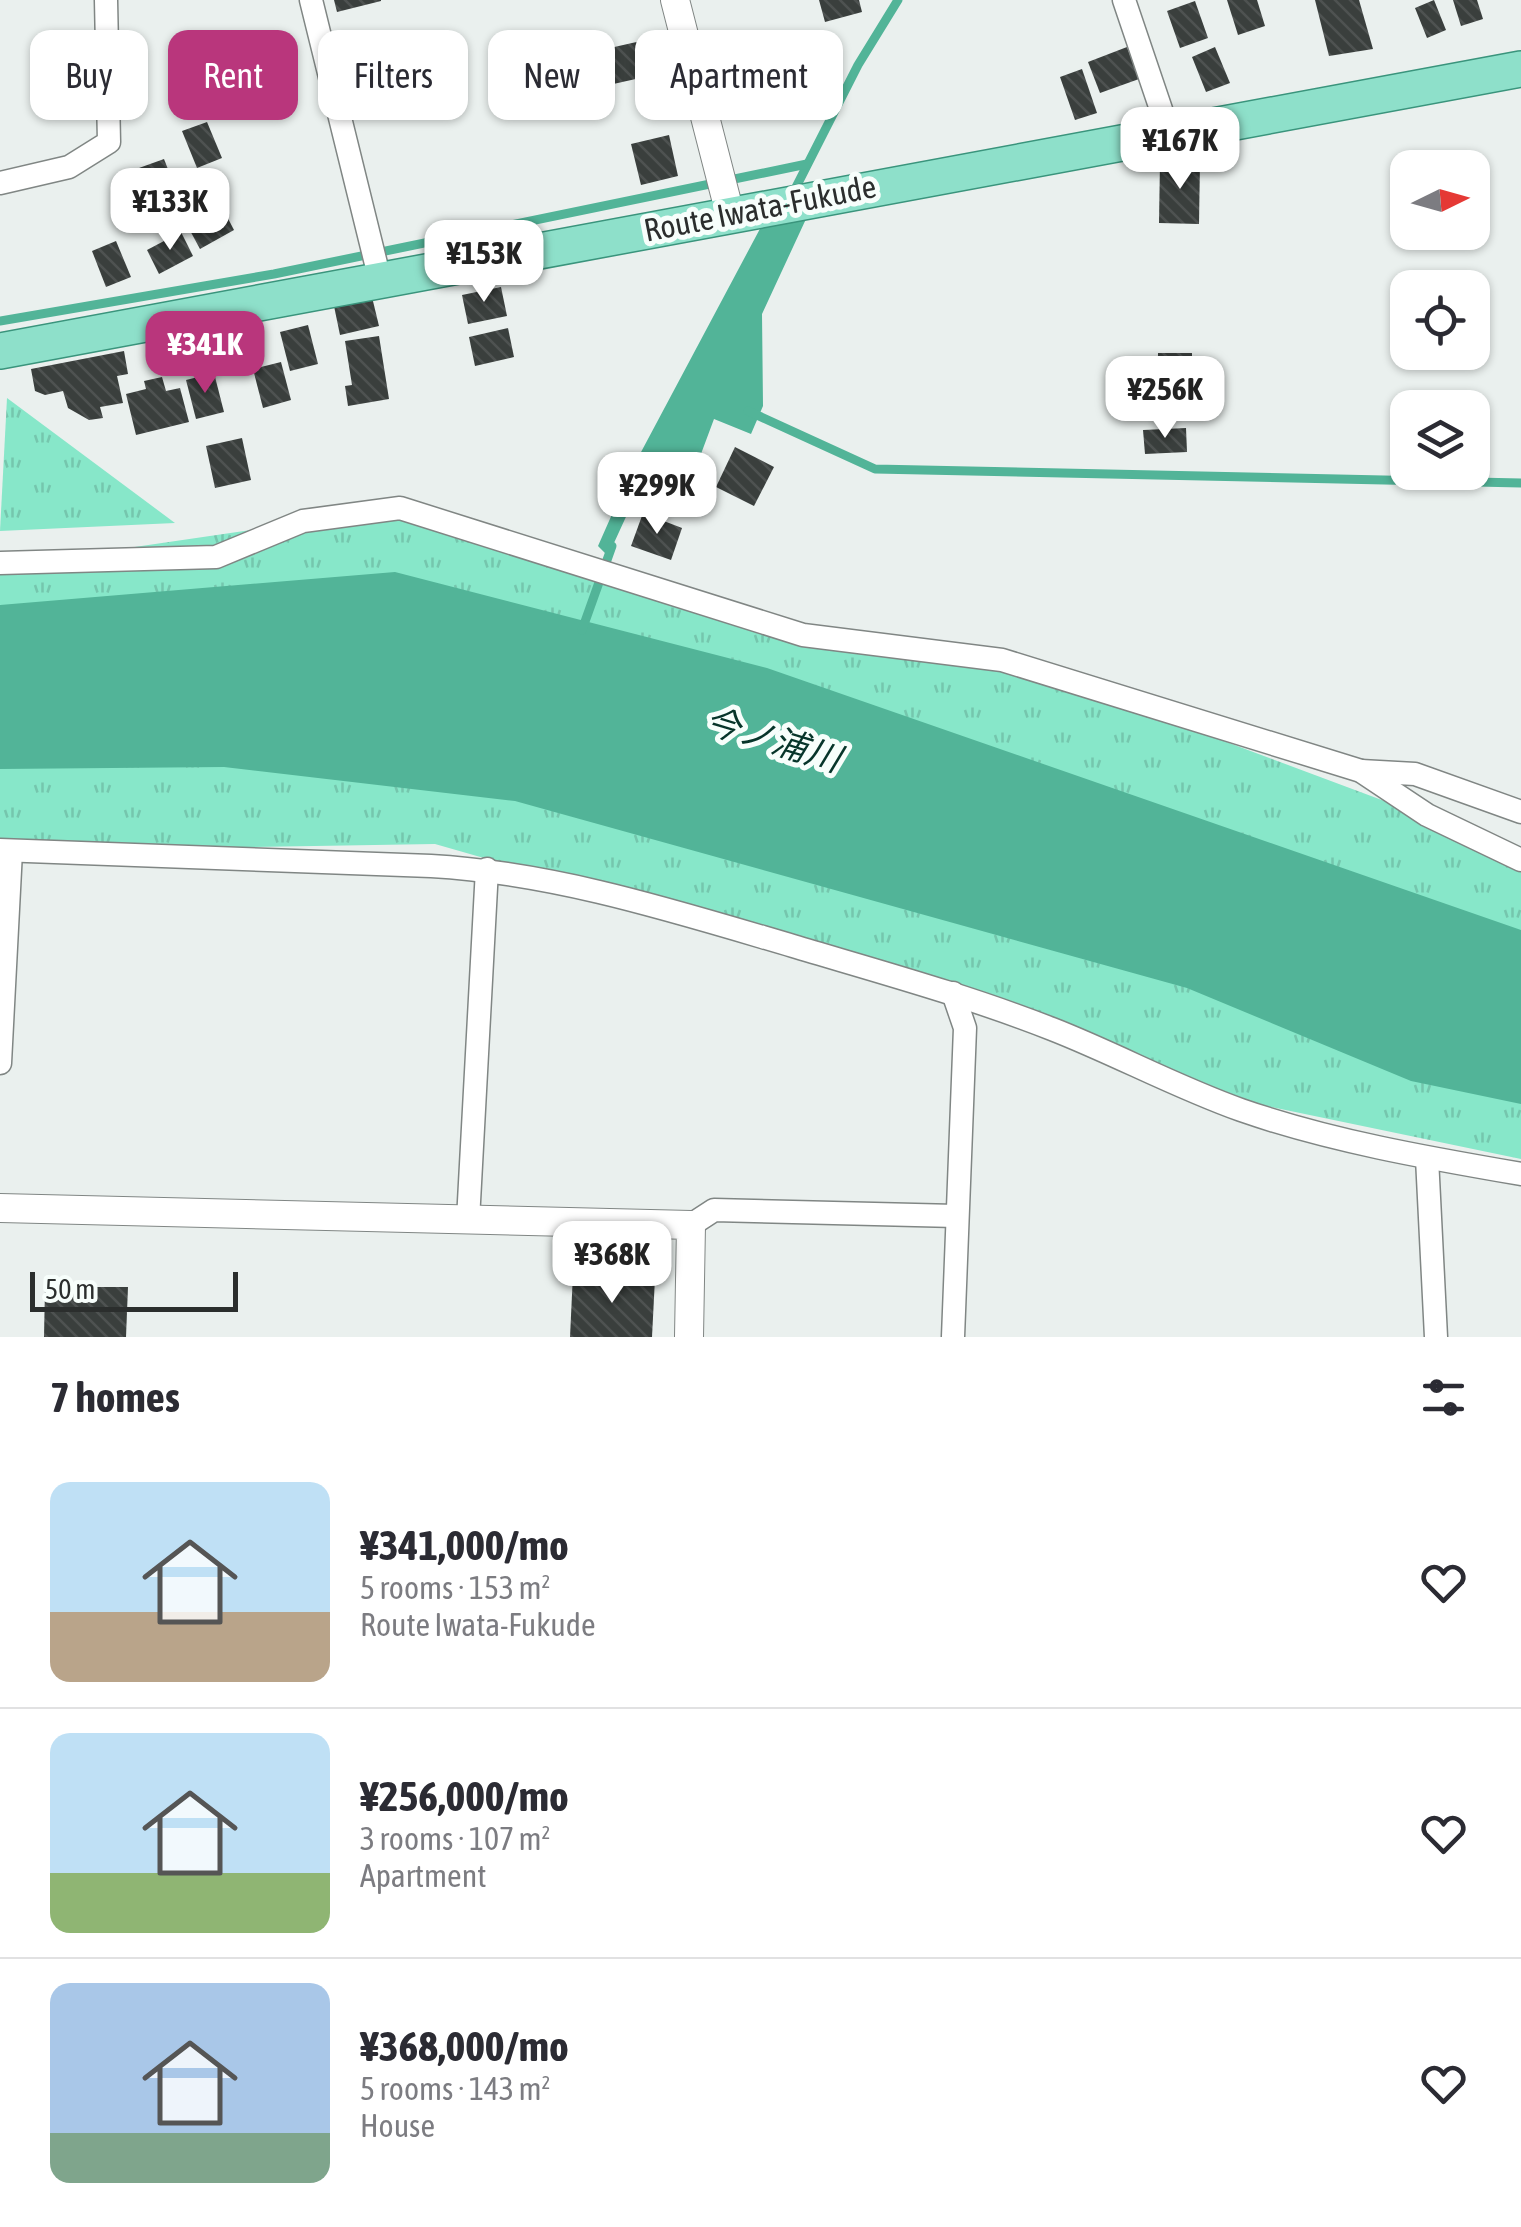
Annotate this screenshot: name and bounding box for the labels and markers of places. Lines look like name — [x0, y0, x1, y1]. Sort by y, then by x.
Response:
pin: ¥167K — [1110, 107, 1250, 192]
pin: ¥133K — [100, 168, 240, 253]
pin: ¥153K — [414, 220, 554, 305]
pin: ¥341K — [135, 311, 275, 396]
pin: ¥256K — [1095, 356, 1235, 441]
pin: ¥299K — [587, 452, 727, 537]
pin: ¥368K — [542, 1221, 682, 1306]

